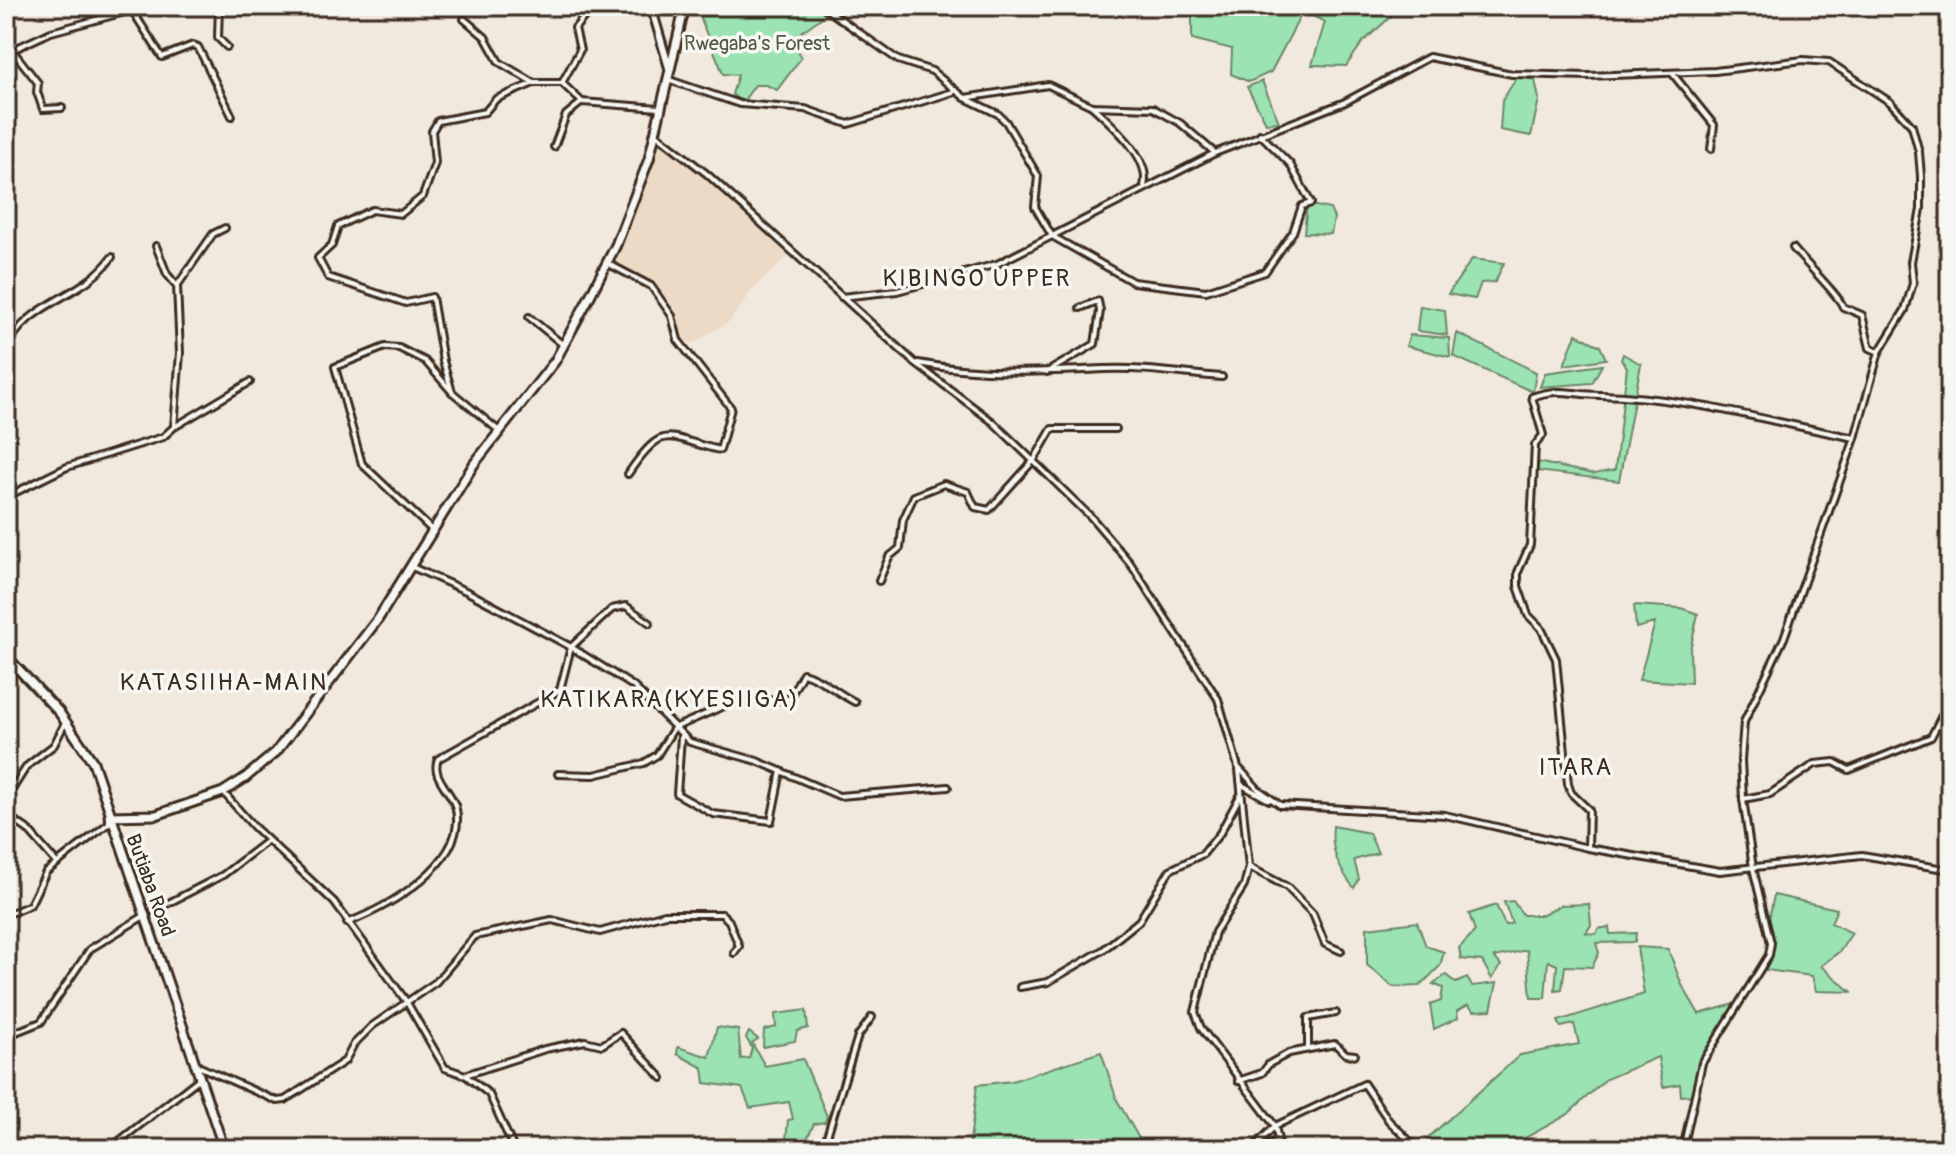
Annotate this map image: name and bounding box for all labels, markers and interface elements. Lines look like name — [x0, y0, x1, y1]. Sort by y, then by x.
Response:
park label: Rwegaba's Forest — [684, 31, 831, 56]
district label: KIBINGO UPPER — [883, 264, 1071, 293]
district label: KATASIIHA-MAIN — [120, 668, 328, 697]
district label: KATIKARA(KYESIIGA) — [540, 685, 800, 714]
district label: ITARA — [1539, 753, 1613, 782]
street label: Butiaba Road — [120, 831, 181, 940]

